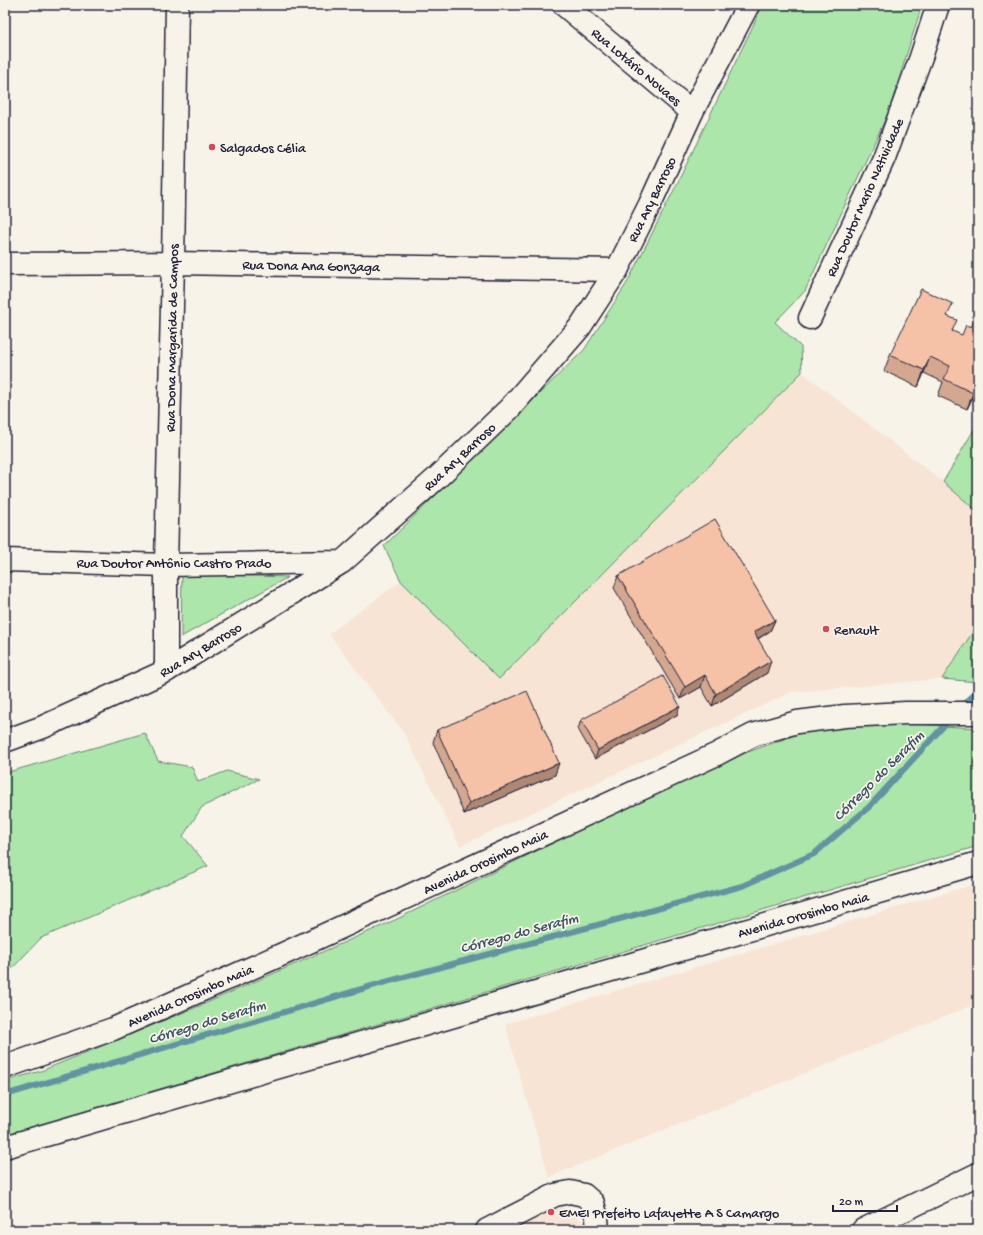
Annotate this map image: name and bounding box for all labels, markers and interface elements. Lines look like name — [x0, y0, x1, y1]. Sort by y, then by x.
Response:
street label: Rua Lotário Novaes — [587, 25, 684, 111]
street label: Rua Doutor Mario Natividade — [824, 115, 909, 280]
place label: Salgados Célia — [220, 141, 307, 158]
marker: Salgados Célia — [207, 142, 217, 152]
street label: Rua Ary Barroso — [625, 155, 681, 246]
street label: Rua Dona Margarida de Campos — [163, 243, 184, 432]
street label: Rua Dona Ana Gonzaga — [242, 258, 381, 277]
street label: Rua Ary Barroso — [421, 420, 500, 496]
street label: Rua Doutor Antônio Castro Prado — [76, 556, 272, 573]
street label: Rua Ary Barroso — [157, 620, 246, 682]
place label: Renault — [834, 623, 880, 640]
marker: Renault — [821, 624, 831, 634]
water label: Córrego do Serafim — [830, 727, 929, 826]
street label: Avenida Orosimbo Maia — [421, 826, 552, 900]
street label: Avenida Orosimbo Maia — [736, 889, 872, 943]
water label: Córrego do Serafim — [459, 909, 581, 958]
street label: Avenida Orosimbo Maia — [126, 961, 258, 1033]
water label: Córrego do Serafim — [147, 996, 268, 1049]
scale bar — [833, 1187, 897, 1213]
text: 20 m — [839, 1196, 864, 1210]
place label: EMEI Prefeito Lafayette A S Camargo — [559, 1206, 779, 1223]
marker: EMEI Prefeito Lafayette A S Camargo — [546, 1207, 556, 1217]

